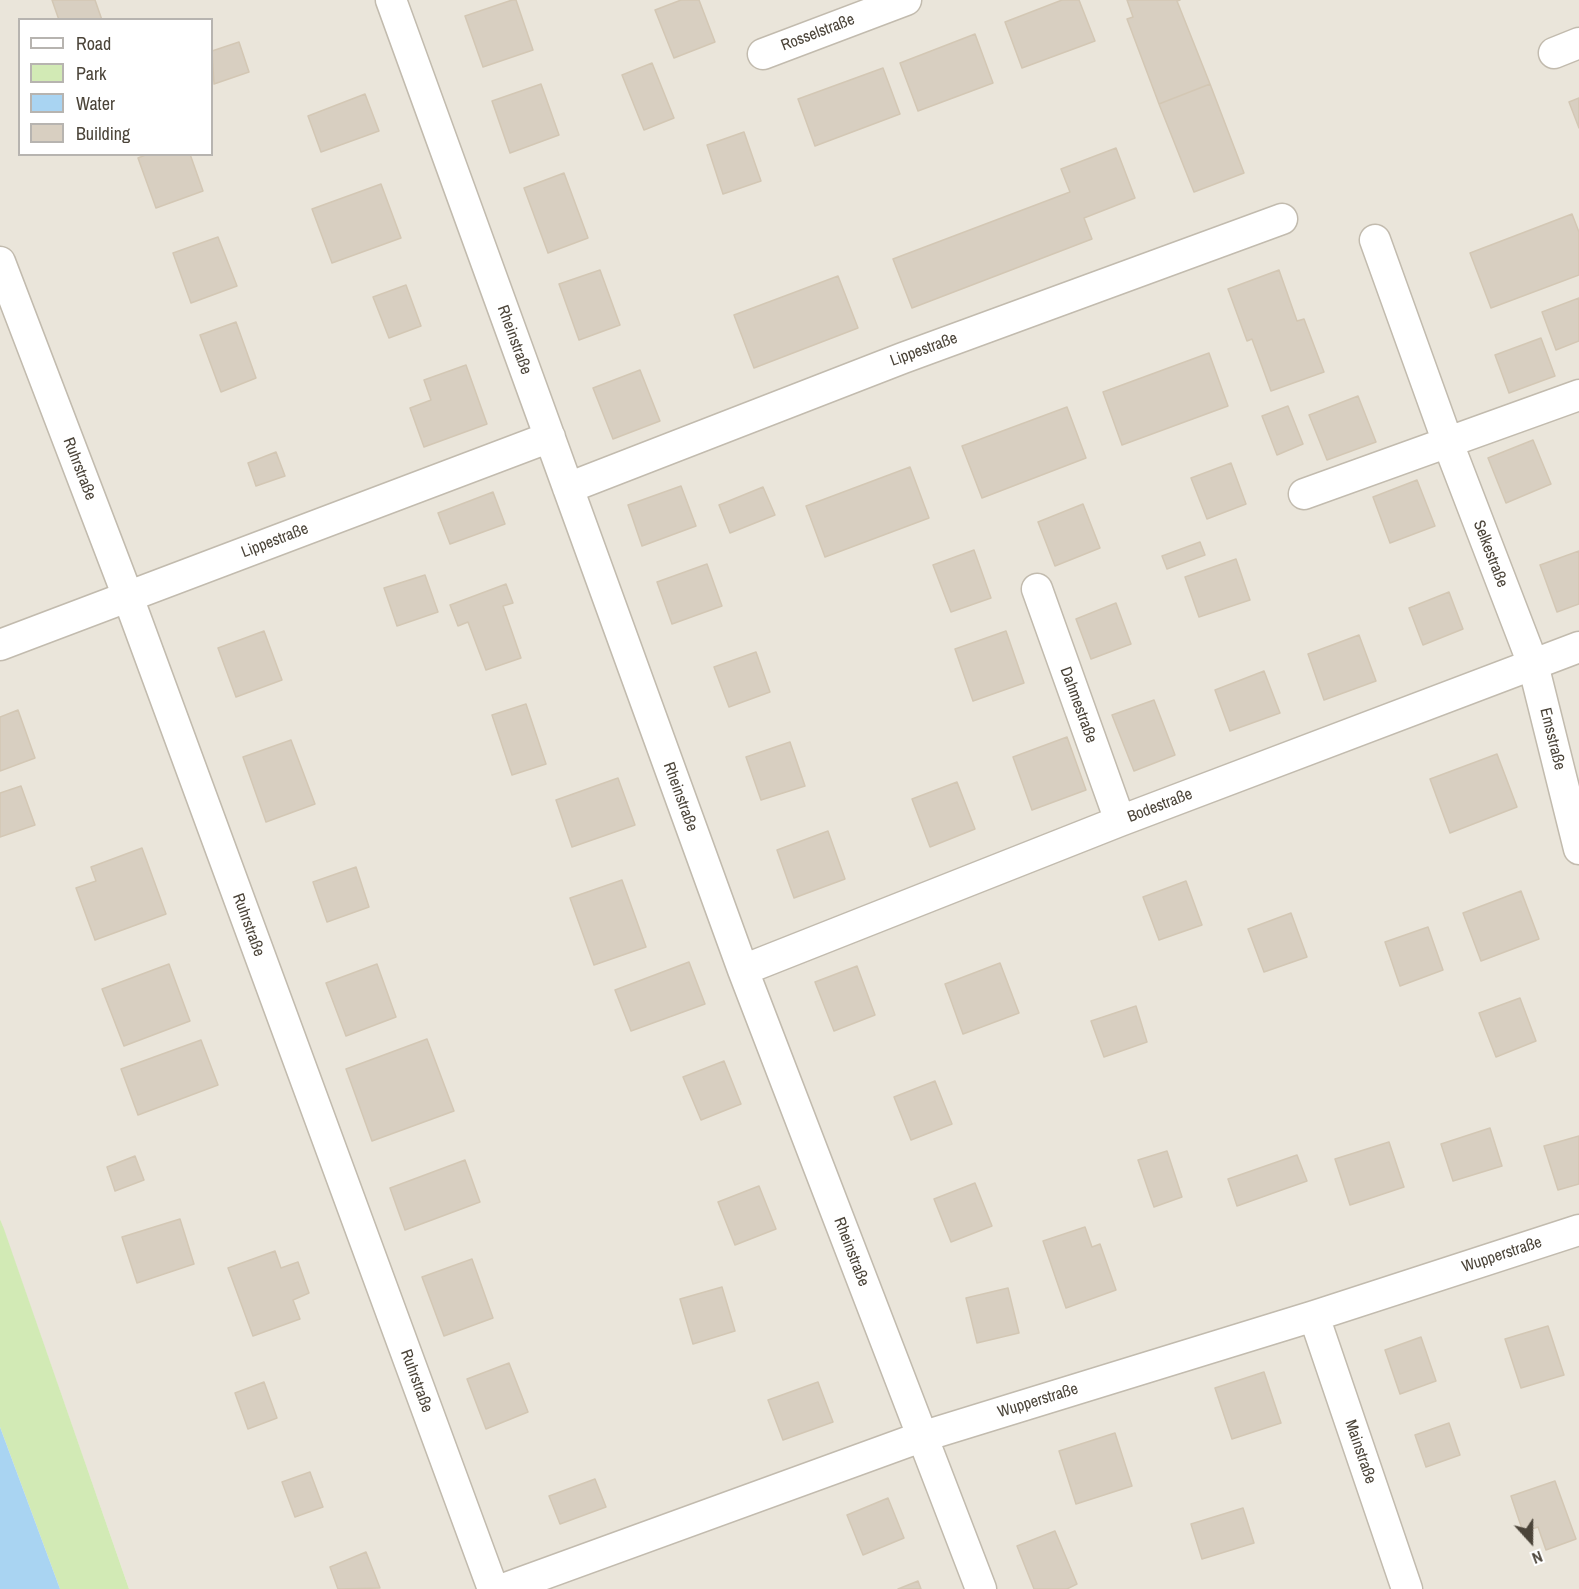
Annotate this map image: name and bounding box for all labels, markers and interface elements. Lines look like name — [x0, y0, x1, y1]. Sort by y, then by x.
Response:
street label: Rosselstraße — [778, 10, 858, 56]
legend — [18, 18, 213, 156]
text: Road — [76, 31, 111, 56]
text: Park — [76, 61, 106, 86]
text: Water — [76, 91, 115, 116]
text: Building — [76, 121, 130, 146]
street label: Rheinstraße — [493, 303, 535, 377]
street label: Lippestraße — [888, 329, 960, 371]
street label: Ruhrstraße — [58, 435, 100, 503]
street label: Selkestraße — [1468, 518, 1512, 590]
street label: Lippestraße — [239, 519, 311, 563]
street label: Dahmestraße — [1055, 664, 1101, 746]
street label: Emsstraße — [1535, 706, 1569, 772]
street label: Rheinstraße — [659, 760, 701, 834]
street label: Bodestraße — [1125, 785, 1195, 827]
street label: Ruhrstraße — [228, 891, 268, 959]
street label: Rheinstraße — [829, 1215, 873, 1289]
street label: Wupperstraße — [1460, 1233, 1544, 1277]
street label: Ruhrstraße — [396, 1347, 436, 1415]
street label: Wupperstraße — [996, 1380, 1080, 1422]
street label: Mainstraße — [1340, 1418, 1380, 1486]
north arrow — [1501, 1511, 1561, 1571]
text: N — [1529, 1546, 1546, 1570]

